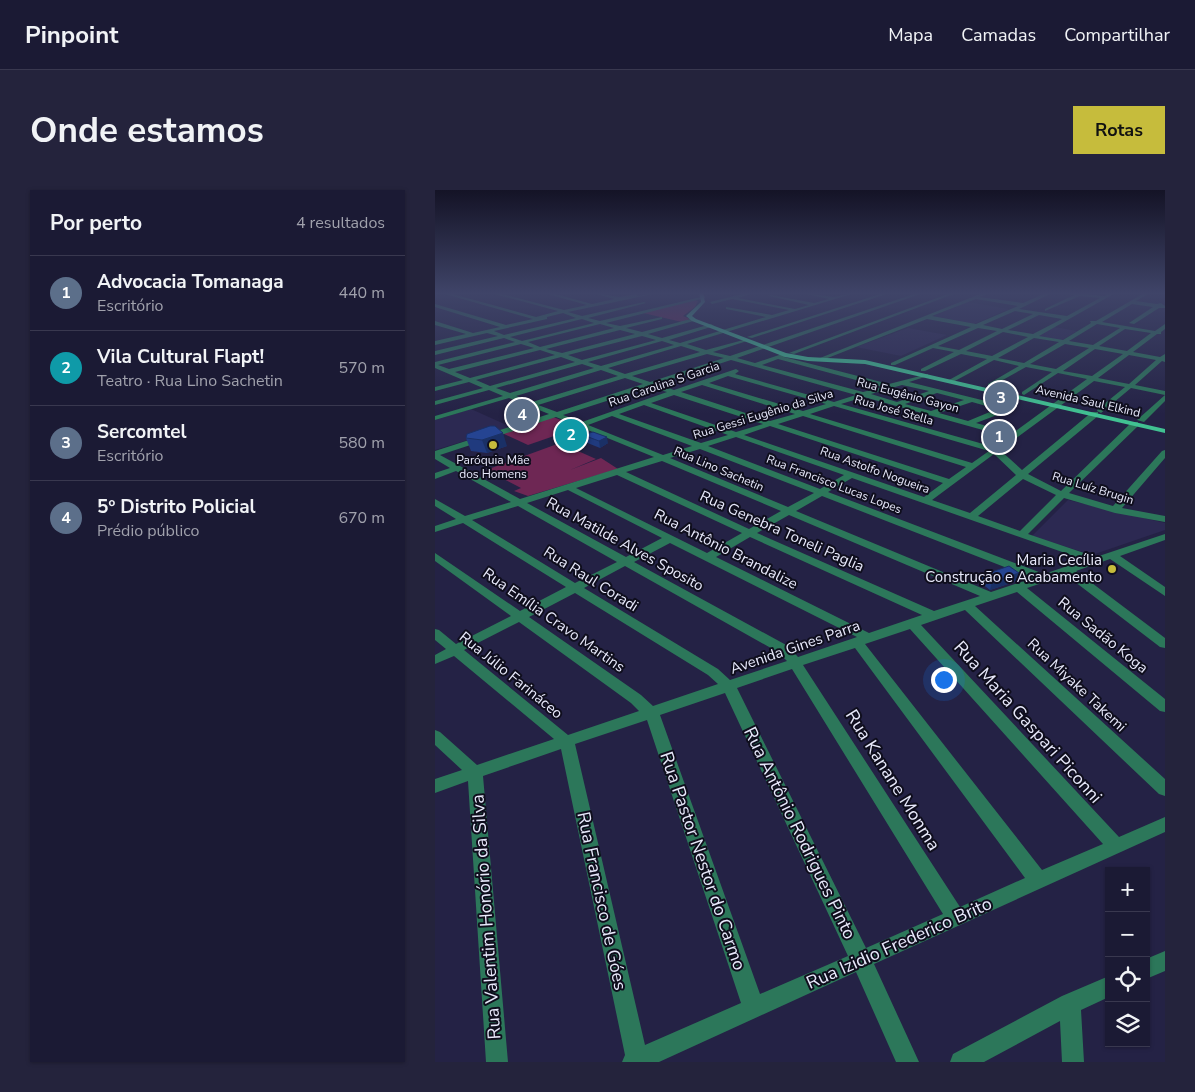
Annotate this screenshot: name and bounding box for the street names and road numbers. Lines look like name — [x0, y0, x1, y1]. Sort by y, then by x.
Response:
street label: Rua Carolina S Garcia — [606, 357, 722, 411]
street label: Rua Eugênio Gayon — [855, 374, 961, 416]
street label: Avenida Saul Elkind — [1034, 381, 1142, 421]
street label: Rua Gessi Eugênio da Silva — [691, 385, 835, 443]
street label: Rua José Stella — [853, 391, 935, 429]
street label: Rua Lino Sachetin — [672, 443, 766, 495]
street label: Rua Astolfo Nogueira — [818, 443, 932, 497]
street label: Rua Francisco Lucas Lopes — [764, 451, 904, 517]
street label: Rua Luíz Brugin — [1050, 468, 1136, 508]
street label: Rua Genebra Toneli Paglia — [697, 486, 867, 576]
street label: Rua Matilde Alves Sposito — [543, 492, 707, 596]
street label: Rua Antônio Brandalize — [651, 504, 801, 594]
street label: Rua Raul Coradi — [540, 542, 642, 616]
street label: Rua Emília Cravo Martins — [479, 563, 629, 677]
street label: Rua Sadão Koga — [1054, 592, 1152, 678]
street label: Avenida Gines Parra — [727, 615, 863, 679]
street label: Rua Júlio Farináceo — [455, 627, 567, 723]
street label: Rua Miyake Takemi — [1023, 634, 1131, 736]
street label: Rua Maria Gaspari Piconni — [949, 636, 1107, 808]
street label: Rua Kanane Monma — [840, 705, 946, 855]
street label: Rua Antônio Rodrigues Pinto — [738, 723, 862, 943]
street label: Rua Pastor Nestor do Carmo — [654, 748, 752, 974]
street label: Rua Valentim Honório da Silva — [465, 794, 507, 1040]
street label: Rua Francisco de Góes — [571, 809, 633, 993]
street label: Rua Izidio Frederico Brito — [802, 891, 996, 995]

